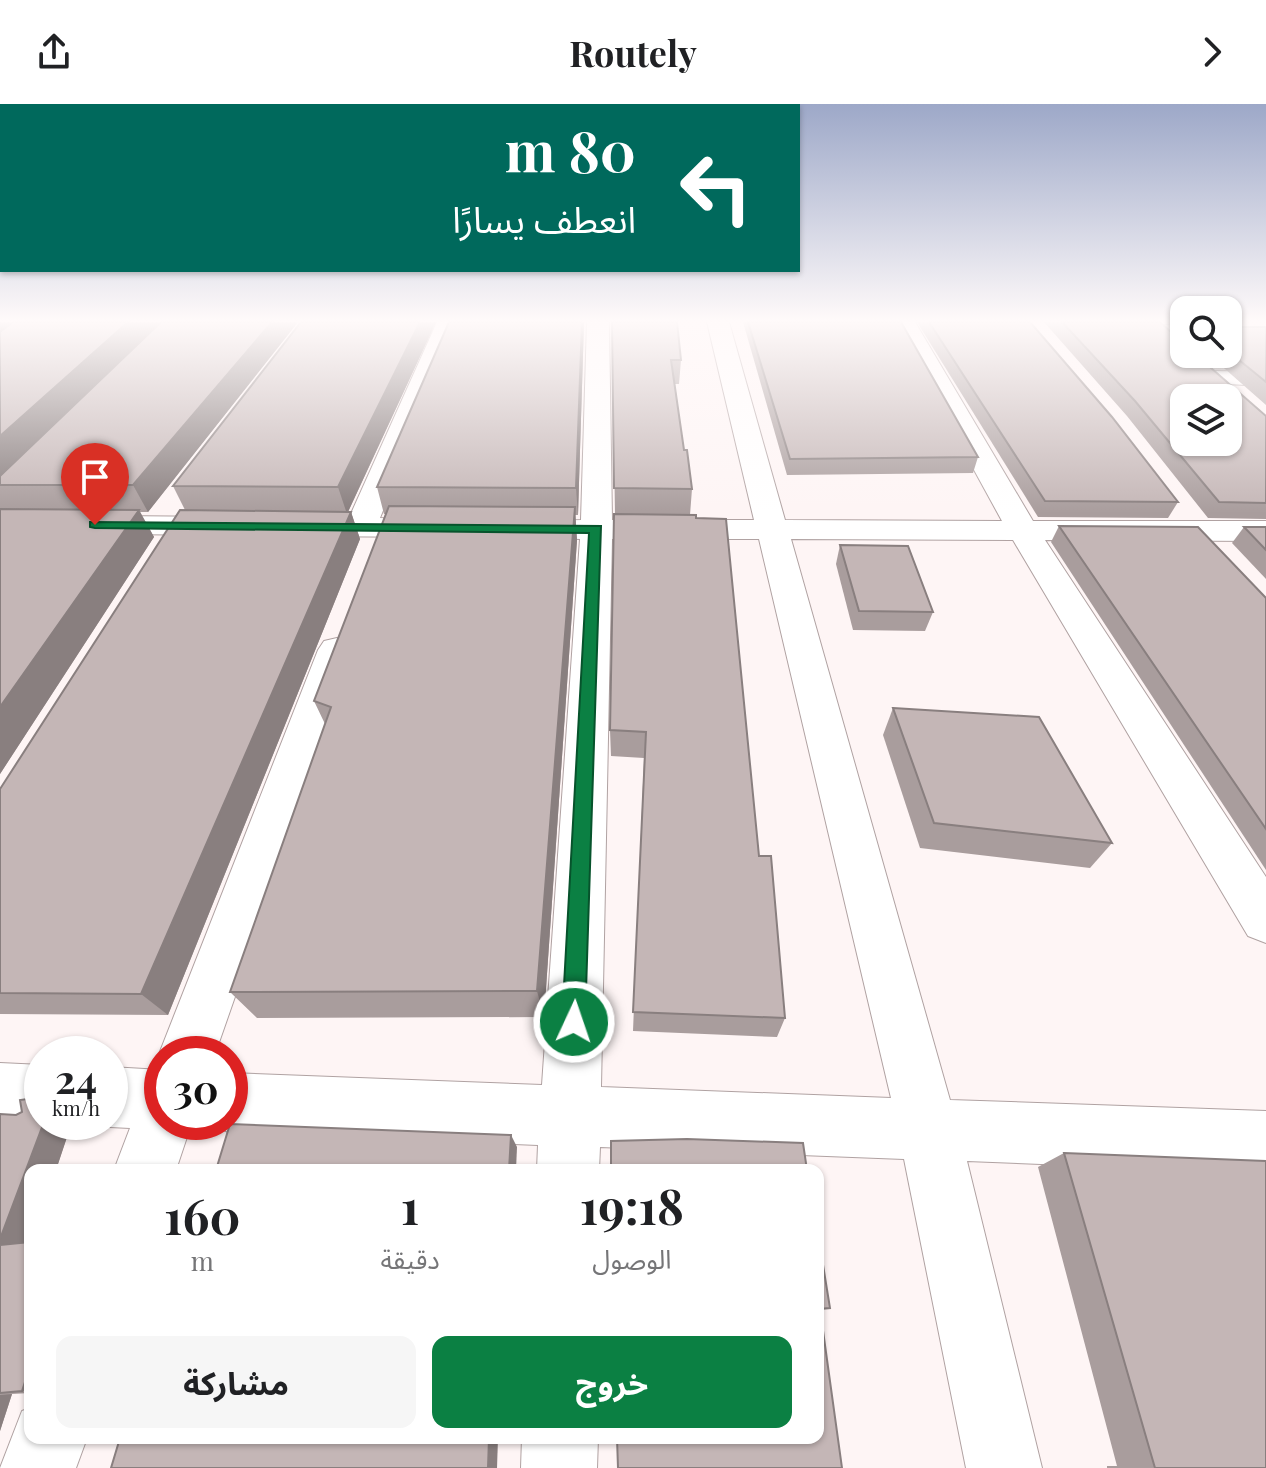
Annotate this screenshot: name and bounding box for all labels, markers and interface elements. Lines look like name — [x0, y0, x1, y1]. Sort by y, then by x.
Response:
text: Routely — [569, 28, 697, 76]
icon: share — [32, 30, 76, 74]
icon: forward — [1190, 30, 1234, 74]
text: 80 m — [505, 112, 636, 187]
icon: left — [664, 136, 768, 240]
text: انعطف يسارًا — [452, 194, 636, 242]
map controls — [1170, 296, 1242, 456]
button: search — [1170, 296, 1242, 368]
button: layers — [1170, 384, 1242, 456]
pin — [61, 443, 129, 525]
icon: arrive — [73, 455, 117, 499]
position arrow — [532, 980, 616, 1064]
speed limit sign: 30 — [144, 1036, 248, 1140]
text: 24 — [55, 1051, 97, 1104]
text: km/h — [52, 1094, 100, 1121]
text: 1 — [401, 1173, 419, 1237]
text: 19:18 — [580, 1173, 684, 1237]
text: 160 — [164, 1183, 240, 1247]
text: دقيقة — [380, 1241, 440, 1276]
text: الوصول — [592, 1241, 671, 1276]
text: m — [191, 1243, 214, 1278]
button: مشاركة — [56, 1336, 416, 1428]
button: خروج — [432, 1336, 792, 1428]

